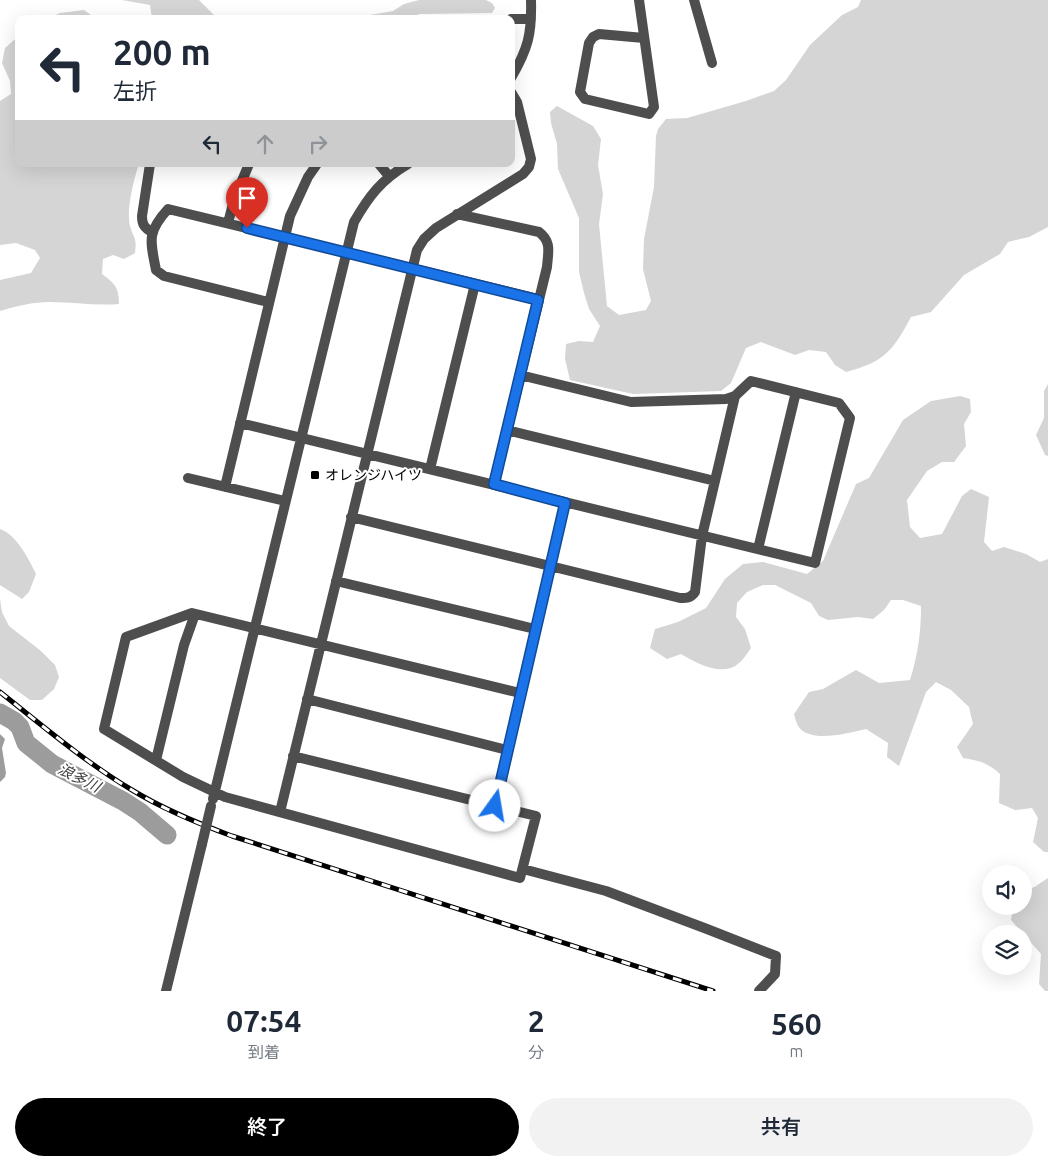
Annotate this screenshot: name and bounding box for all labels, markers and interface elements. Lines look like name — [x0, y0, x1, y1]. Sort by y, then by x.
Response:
text: 200 m — [113, 32, 211, 72]
icon: left — [30, 35, 95, 100]
text: 左折 — [113, 78, 157, 103]
icon: left — [198, 130, 226, 158]
icon: ahead — [251, 130, 279, 158]
icon: right — [304, 130, 332, 158]
pin — [226, 177, 268, 228]
icon: arrive — [233, 184, 261, 212]
place label: オレンジハイツ — [325, 467, 422, 483]
marker: オレンジハイツ — [309, 469, 321, 481]
water label: 浪多川 — [55, 760, 105, 796]
position arrow — [468, 779, 520, 831]
map controls — [982, 865, 1032, 975]
button: sound — [982, 865, 1032, 915]
button: layers — [982, 925, 1032, 975]
text: 07:54 — [226, 1004, 301, 1038]
text: 2 — [528, 1004, 545, 1038]
text: 560 — [771, 1007, 822, 1041]
text: m — [789, 1042, 803, 1060]
text: 到着 — [248, 1043, 280, 1061]
text: 分 — [528, 1043, 544, 1061]
button: 終了 — [15, 1098, 519, 1156]
button: 共有 — [529, 1098, 1033, 1156]

